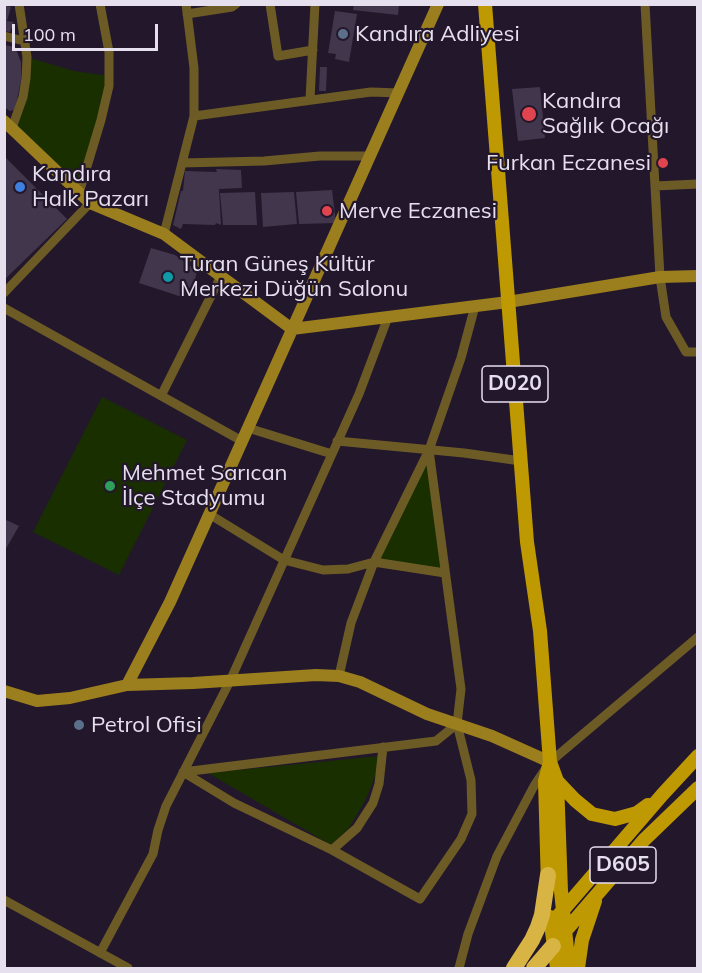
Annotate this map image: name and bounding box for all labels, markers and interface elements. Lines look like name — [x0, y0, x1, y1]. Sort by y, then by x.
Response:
scale bar — [15, 12, 160, 50]
place label: Kandıra Adliyesi — [355, 21, 520, 47]
text: 100 m — [23, 23, 76, 46]
marker: Kandıra Adliyesi — [336, 27, 350, 41]
place label: Kandıra Sağlık Ocağı — [542, 88, 669, 140]
marker: Kandıra Sağlık Ocağı — [520, 105, 538, 123]
place label: Furkan Eczanesi — [486, 150, 651, 176]
marker: Furkan Eczanesi — [656, 156, 670, 170]
place label: Kandıra Halk Pazarı — [32, 161, 149, 212]
marker: Kandıra Halk Pazarı — [13, 180, 27, 194]
place label: Merve Eczanesi — [339, 198, 497, 224]
marker: Merve Eczanesi — [320, 204, 334, 218]
place label: Turan Güneş Kültür Merkezi Düğün Salonu — [180, 251, 408, 302]
marker: Turan Güneş Kültür Merkezi Düğün Salonu — [161, 270, 175, 284]
road number: D020 — [482, 366, 548, 402]
place label: Mehmet Sarıcan İlçe Stadyumu — [122, 460, 287, 512]
marker: Mehmet Sarıcan İlçe Stadyumu — [103, 479, 117, 493]
place label: Petrol Ofisi — [91, 712, 202, 738]
marker: Petrol Ofisi — [72, 718, 86, 732]
road number: D605 — [590, 847, 656, 883]

